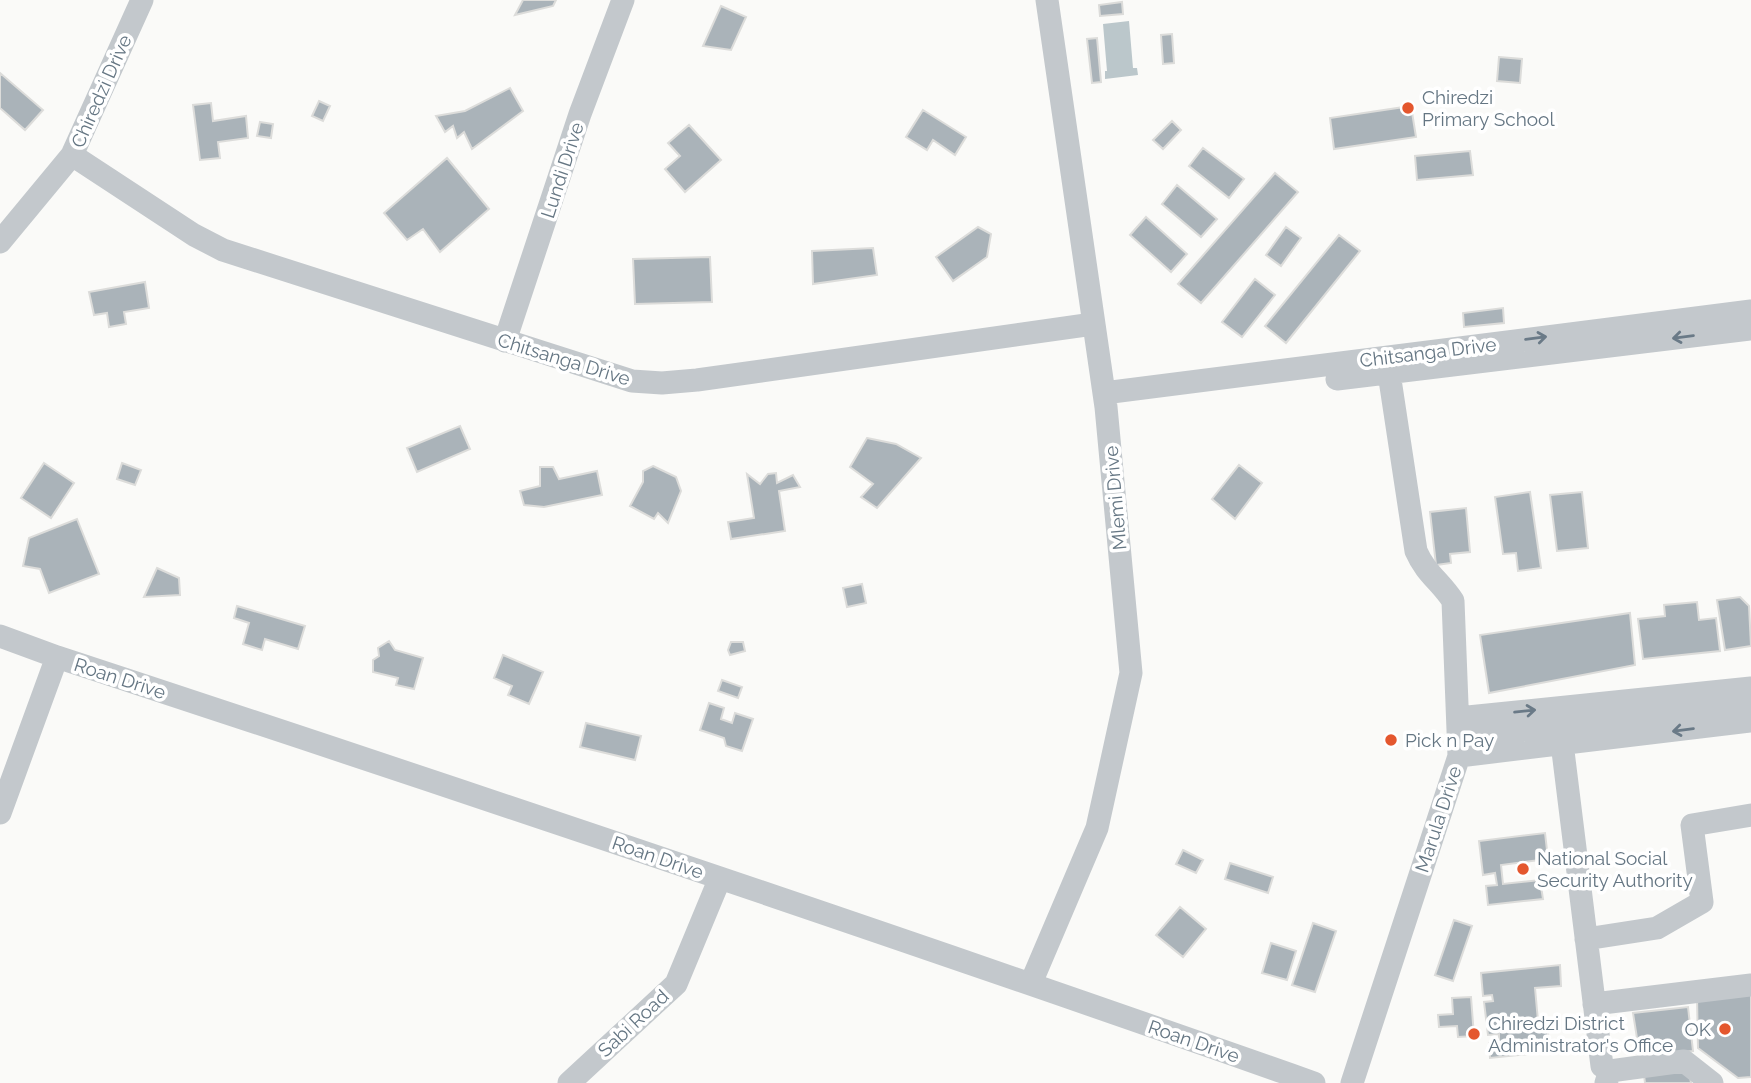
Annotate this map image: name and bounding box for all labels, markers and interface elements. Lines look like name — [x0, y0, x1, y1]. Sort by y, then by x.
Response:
street label: Chiredzi Drive — [66, 31, 136, 151]
place label: Chiredzi Primary School — [1422, 86, 1555, 130]
marker: Chiredzi Primary School — [1400, 100, 1416, 116]
street label: Lundi Drive — [536, 119, 588, 221]
street label: Chitsanga Drive — [495, 328, 633, 390]
one-way arrow — [1672, 331, 1695, 344]
one-way arrow — [1525, 332, 1547, 345]
street label: Chitsanga Drive — [1358, 333, 1498, 371]
street label: Mlemi Drive — [1099, 445, 1131, 551]
street label: Roan Drive — [71, 653, 169, 703]
one-way arrow — [1514, 704, 1536, 717]
one-way arrow — [1672, 723, 1695, 736]
place label: Pick n Pay — [1405, 729, 1494, 751]
marker: Pick n Pay — [1383, 732, 1399, 748]
street label: Marula Drive — [1410, 763, 1466, 875]
street label: Roan Drive — [609, 831, 707, 883]
place label: National Social Security Authority — [1537, 847, 1693, 891]
marker: National Social Security Authority — [1515, 861, 1531, 877]
street label: Sabi Road — [593, 985, 673, 1061]
place label: Chiredzi District Administrator's Office — [1488, 1012, 1673, 1056]
street label: Roan Drive — [1145, 1015, 1243, 1067]
place label: OK — [1685, 1018, 1712, 1040]
marker: OK — [1717, 1021, 1733, 1037]
marker: Chiredzi District Administrator's Office — [1466, 1026, 1482, 1042]

